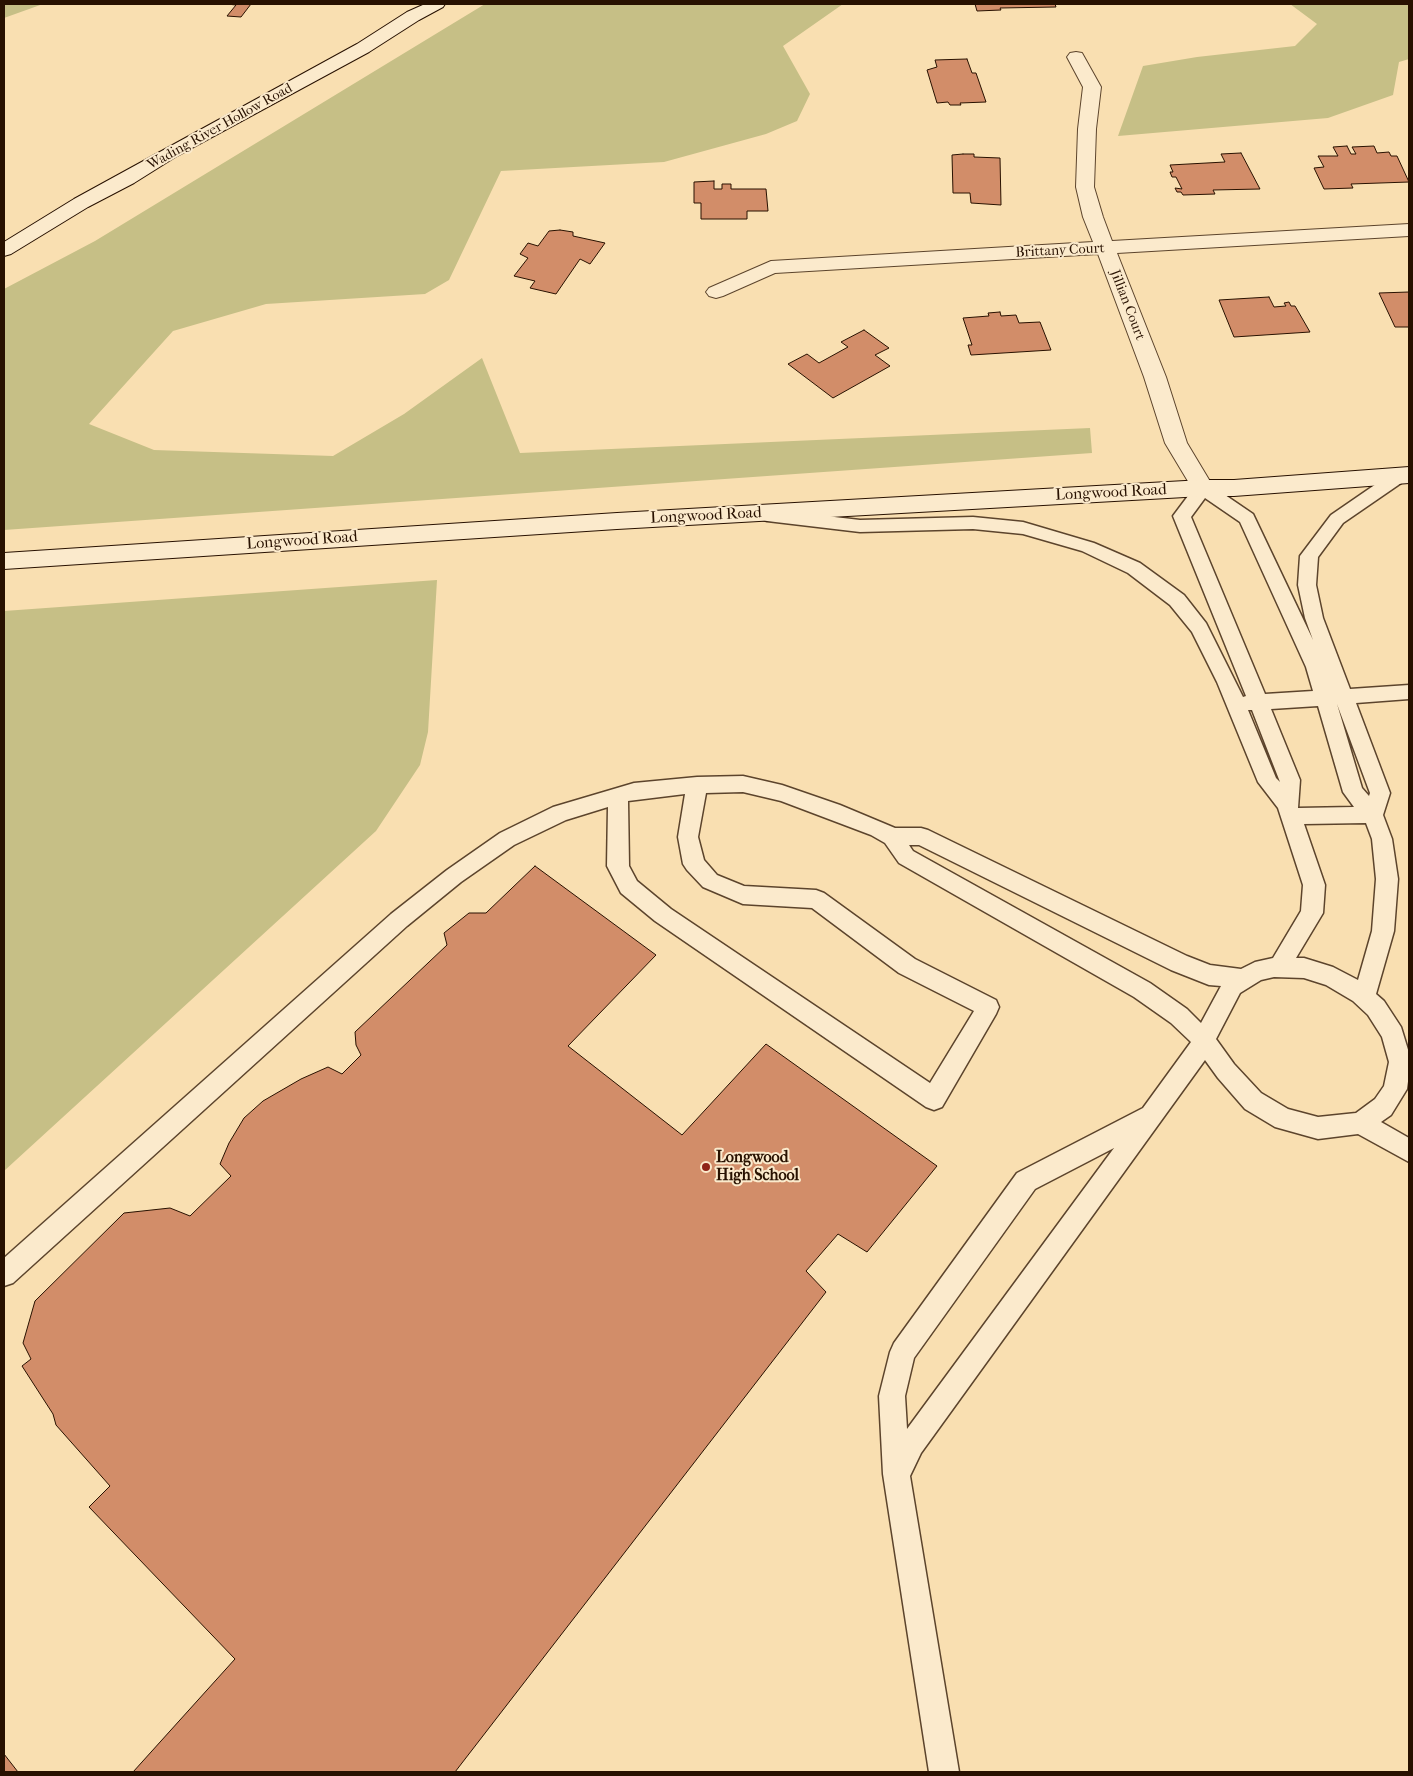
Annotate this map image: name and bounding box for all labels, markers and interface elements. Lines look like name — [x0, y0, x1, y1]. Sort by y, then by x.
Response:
street label: Wading River Hollow Road — [145, 80, 295, 174]
street label: Brittany Court — [1015, 240, 1105, 262]
street label: Jillian Court — [1106, 267, 1148, 343]
street label: Longwood Road — [1055, 480, 1167, 506]
street label: Longwood Road — [650, 503, 762, 529]
street label: Longwood Road — [246, 528, 358, 554]
place label: Longwood High School — [716, 1148, 799, 1186]
marker: Longwood High School — [700, 1161, 712, 1173]

